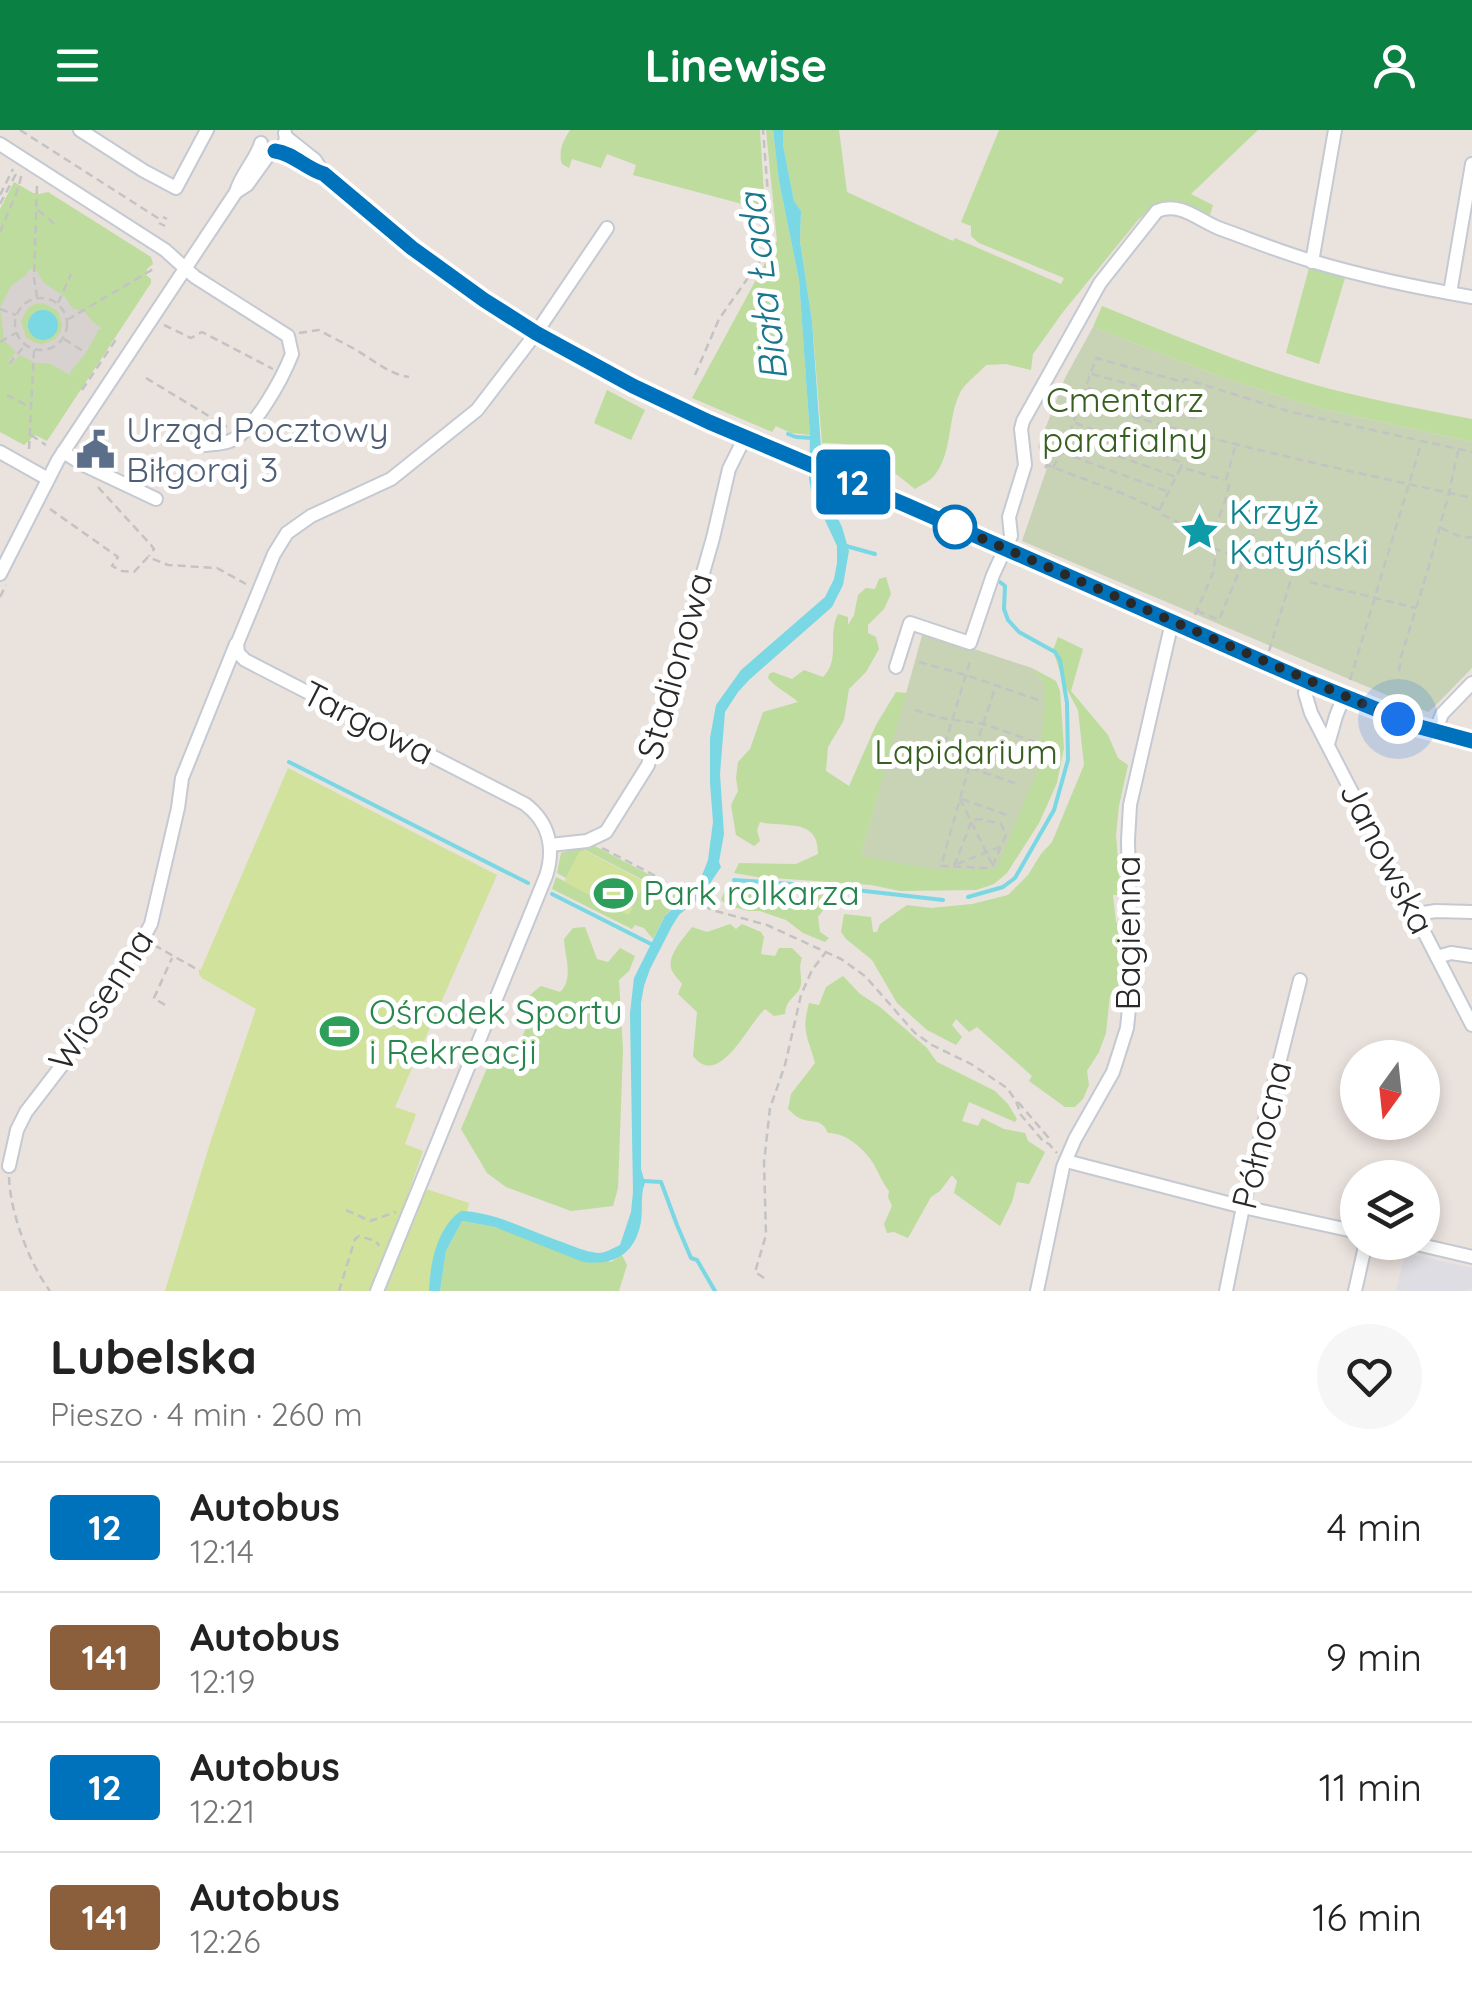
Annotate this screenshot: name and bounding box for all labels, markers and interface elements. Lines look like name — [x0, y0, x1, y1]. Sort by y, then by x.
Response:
text: Linewise — [645, 37, 827, 93]
icon: menu — [50, 38, 105, 93]
icon: person — [1367, 38, 1422, 93]
water label: Biała Łada — [726, 188, 797, 384]
park label: Cmentarz parafialny — [1042, 377, 1208, 461]
place label: Urząd Pocztowy Biłgoraj 3 — [126, 407, 389, 491]
public building icon: Urząd Pocztowy Biłgoraj 3 — [75, 429, 117, 471]
line badge: 12 — [808, 450, 898, 514]
text: 12 — [836, 460, 870, 504]
place label: Krzyż Katyński — [1229, 489, 1368, 573]
unlabelled marker — [934, 506, 976, 548]
place icon: Krzyż Katyński — [1178, 511, 1220, 553]
street label: Stadionowa — [626, 568, 722, 764]
street label: Targowa — [295, 670, 442, 774]
your location — [1373, 694, 1423, 744]
park label: Lapidarium — [874, 729, 1058, 773]
street label: Janowska — [1331, 774, 1445, 941]
street label: Bagienna — [1105, 856, 1149, 1010]
place label: Park rolkarza — [643, 870, 860, 914]
sports icon: Park rolkarza — [592, 872, 634, 914]
street label: Wiosenna — [38, 920, 162, 1079]
place label: Ośrodek Sportu i Rekreacji — [369, 989, 623, 1073]
sports icon: Ośrodek Sportu i Rekreacji — [318, 1011, 360, 1053]
north arrow — [1340, 1040, 1440, 1140]
map controls — [1340, 1040, 1440, 1260]
street label: Północna — [1221, 1056, 1301, 1213]
button: layers — [1340, 1160, 1440, 1260]
button: heart — [1317, 1324, 1422, 1429]
text: Lubelska — [50, 1326, 257, 1386]
text: Pieszo · 4 min · 260 m — [50, 1394, 363, 1434]
text: Autobus — [190, 1483, 340, 1531]
text: 4 min — [1327, 1503, 1422, 1551]
text: 12 — [88, 1505, 122, 1549]
text: 12:14 — [190, 1531, 254, 1571]
text: Autobus — [190, 1613, 340, 1661]
text: 9 min — [1326, 1633, 1422, 1681]
text: 141 — [82, 1635, 128, 1679]
text: 12:19 — [190, 1661, 255, 1701]
text: Autobus — [190, 1743, 340, 1791]
text: 11 min — [1319, 1763, 1422, 1811]
text: 12 — [88, 1765, 122, 1809]
text: 12:21 — [190, 1791, 255, 1831]
text: Autobus — [190, 1873, 340, 1921]
text: 16 min — [1312, 1893, 1422, 1941]
text: 141 — [82, 1895, 128, 1939]
text: 12:26 — [190, 1921, 261, 1961]

